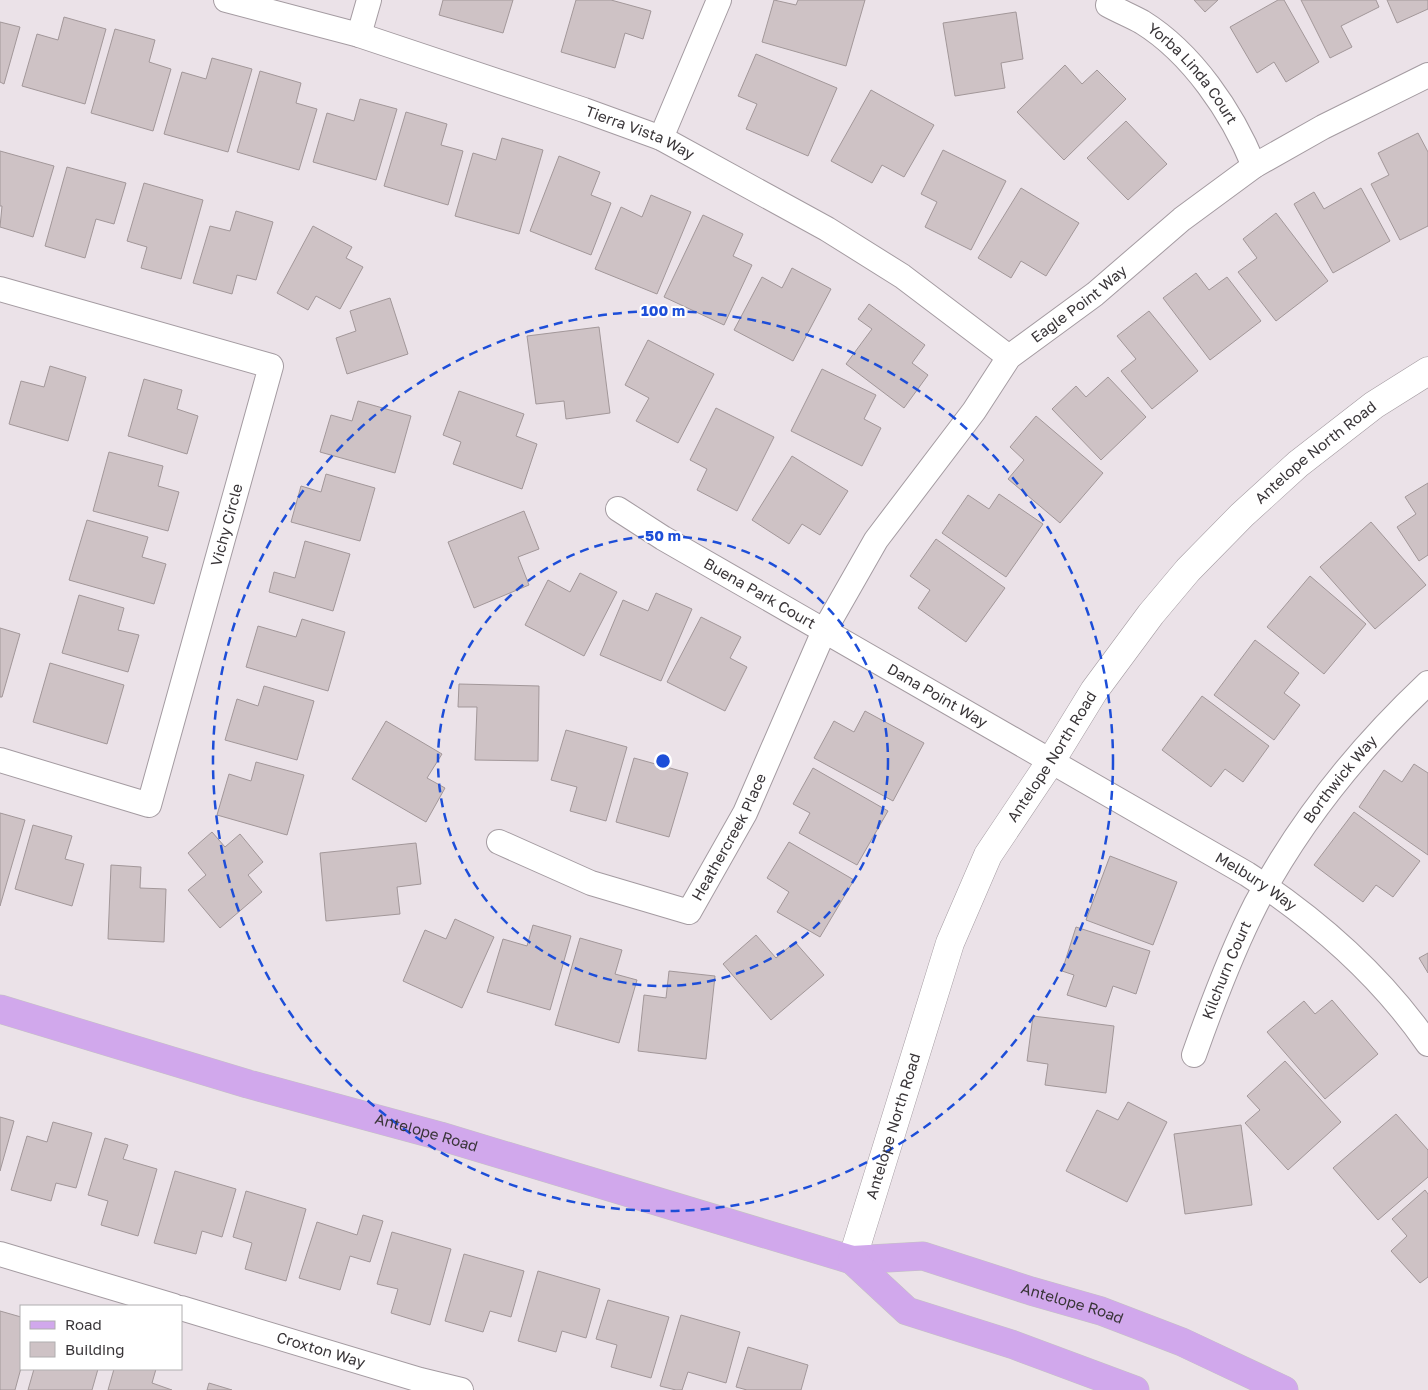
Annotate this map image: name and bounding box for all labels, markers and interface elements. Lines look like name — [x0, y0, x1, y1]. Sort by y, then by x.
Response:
street label: Yorba Linda Court — [1145, 19, 1242, 127]
street label: Tierra Vista Way — [583, 101, 698, 163]
street label: Eagle Point Way — [1027, 261, 1130, 346]
text: 100 m — [641, 301, 685, 319]
street label: Antelope North Road — [1251, 397, 1379, 507]
street label: Vichy Circle — [206, 481, 246, 568]
text: 50 m — [645, 526, 681, 544]
street label: Buena Park Court — [701, 553, 819, 632]
street label: Dana Point Way — [885, 659, 992, 731]
street label: Antelope North Road — [1003, 688, 1100, 825]
street label: Borthwick Way — [1299, 731, 1380, 826]
centre of rings — [654, 752, 672, 770]
street label: Heathercreek Place — [687, 770, 769, 904]
street label: Melbury Way — [1213, 848, 1301, 914]
street label: Kilchurn Court — [1198, 918, 1254, 1022]
street label: Antelope North Road — [861, 1051, 923, 1201]
street label: Antelope Road — [373, 1109, 480, 1155]
street label: Antelope Road — [1019, 1278, 1126, 1327]
legend — [20, 1305, 182, 1370]
text: Road — [65, 1315, 102, 1333]
street label: Croxton Way — [275, 1327, 368, 1371]
text: Building — [65, 1340, 125, 1358]

